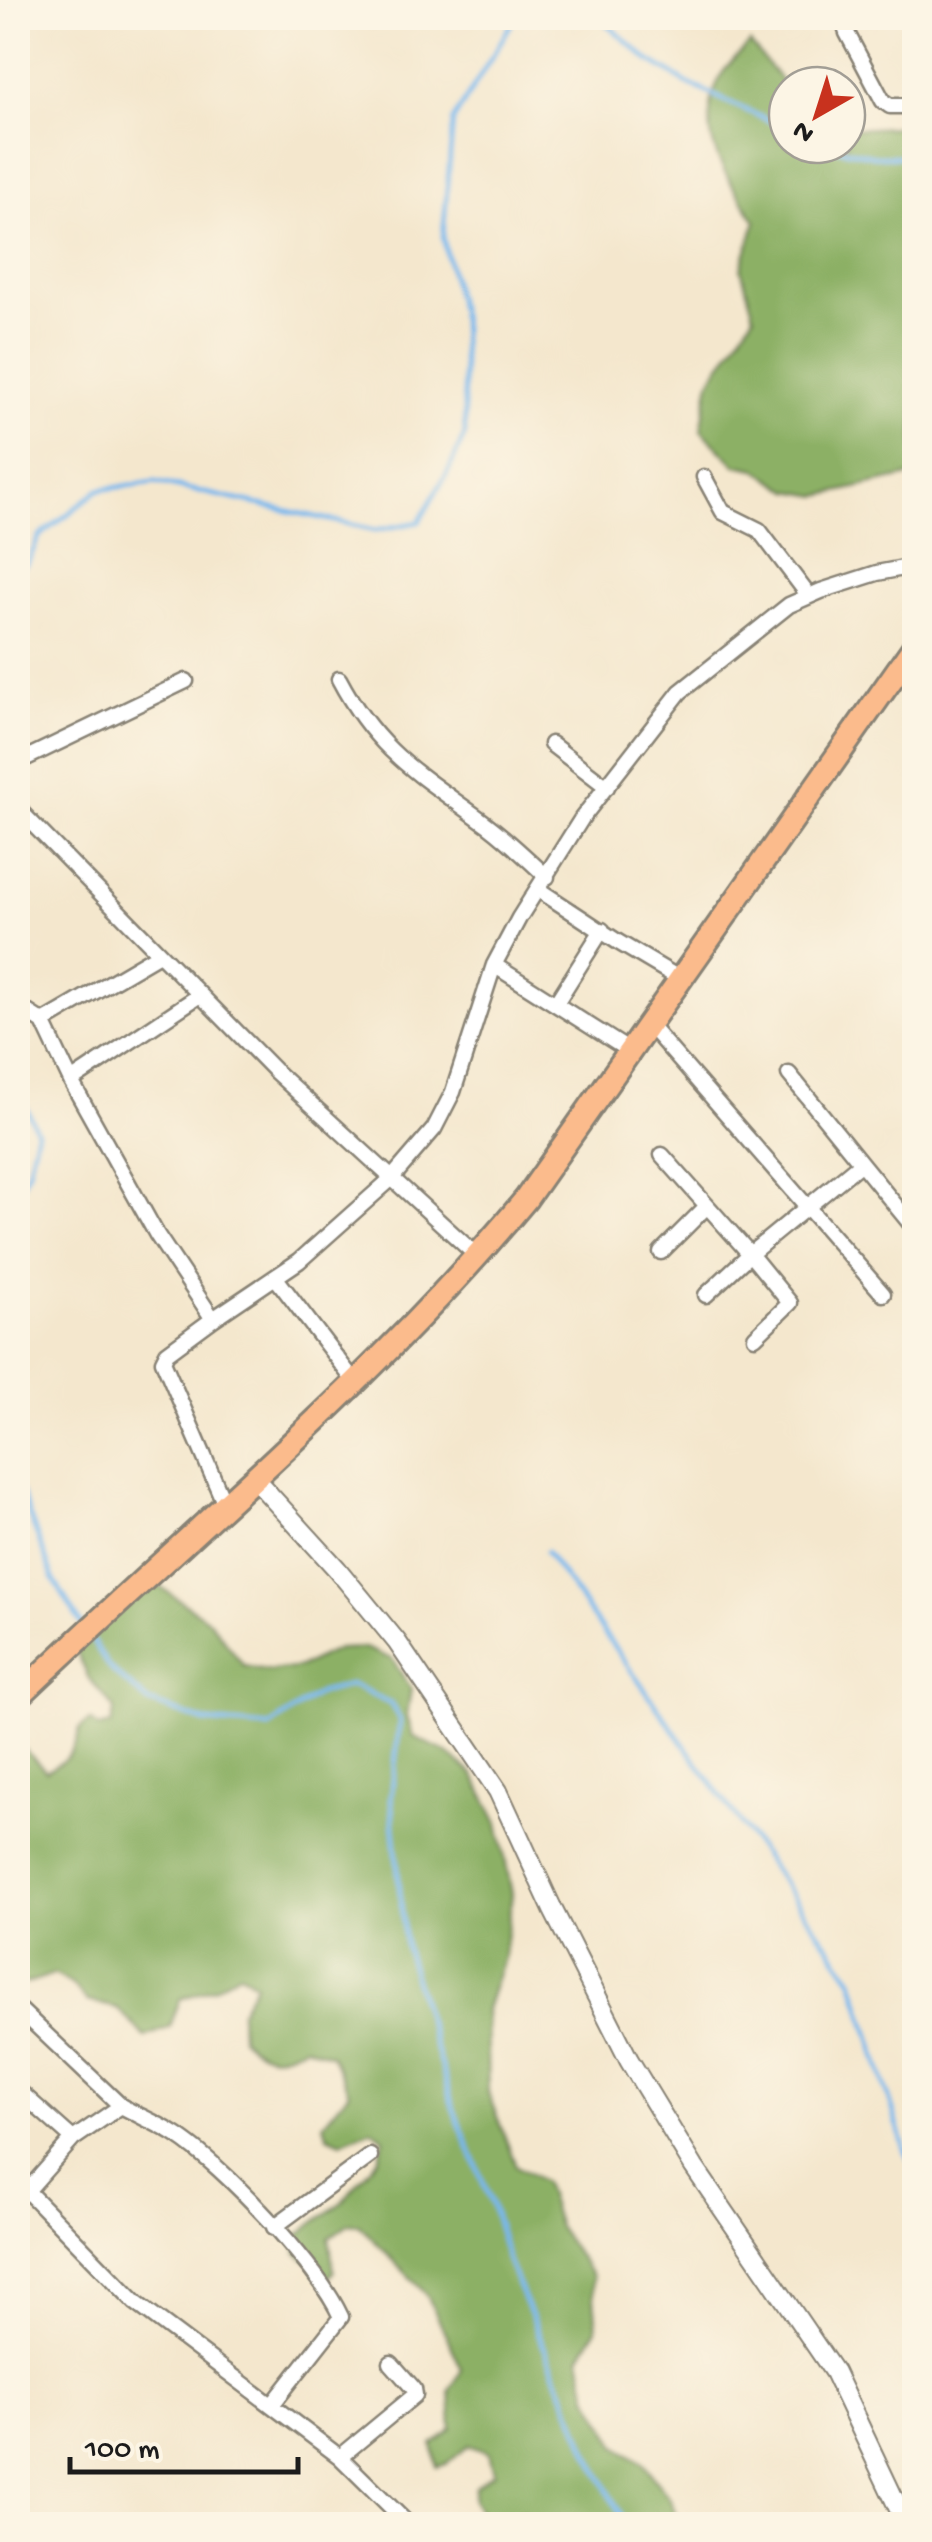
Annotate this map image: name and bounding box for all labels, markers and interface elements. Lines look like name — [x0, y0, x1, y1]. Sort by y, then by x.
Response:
north arrow — [767, 65, 867, 165]
text: N — [787, 112, 822, 150]
scale bar — [70, 2412, 298, 2474]
text: 100 m — [84, 2434, 160, 2469]

